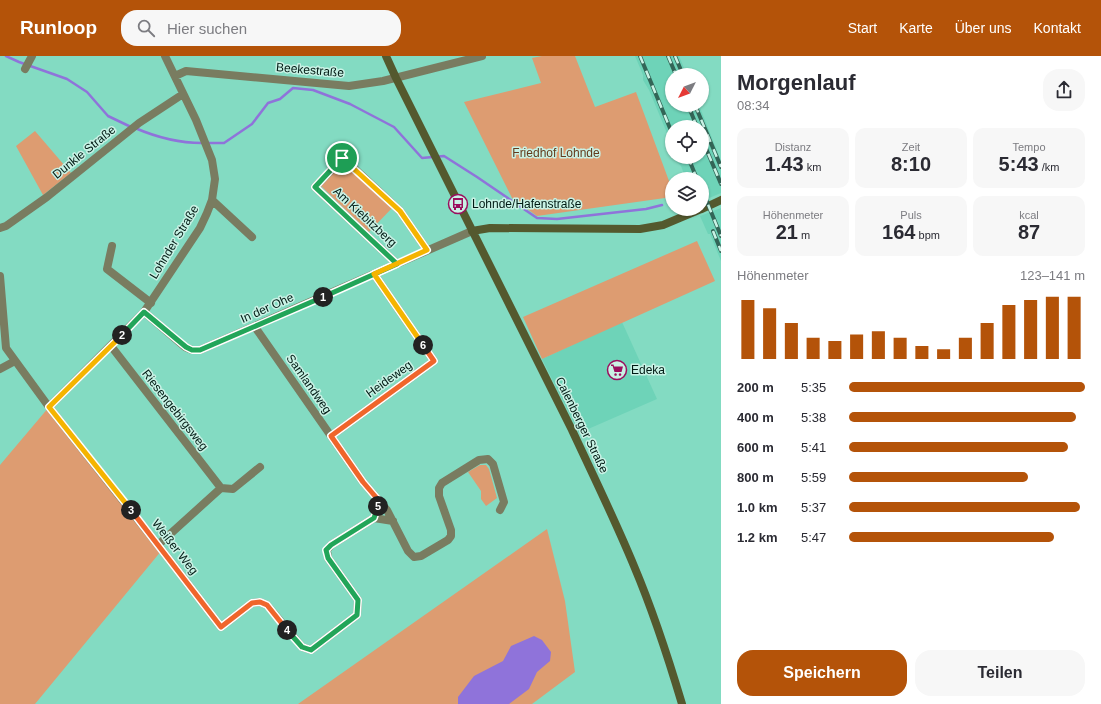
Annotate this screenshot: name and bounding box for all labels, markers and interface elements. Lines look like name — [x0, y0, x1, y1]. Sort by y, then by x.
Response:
search box — [121, 10, 401, 46]
text: Runloop — [20, 17, 97, 38]
icon: search — [135, 17, 157, 39]
text: Hier suchen — [167, 20, 247, 37]
text: Start — [848, 20, 877, 36]
text: Karte — [899, 20, 933, 36]
text: Über uns — [955, 20, 1012, 36]
text: Kontakt — [1034, 20, 1081, 36]
street label: Beekestraße — [275, 60, 345, 80]
north arrow — [665, 68, 709, 112]
map controls — [665, 68, 709, 216]
button: share — [1043, 69, 1085, 111]
text: Morgenlauf — [737, 70, 856, 95]
text: 08:34 — [737, 98, 770, 113]
button: locate — [665, 120, 709, 164]
street label: Dunkle Straße — [50, 122, 118, 182]
pin — [325, 141, 359, 175]
text: Distanz — [775, 141, 811, 153]
text: Zeit — [902, 141, 920, 153]
text: Tempo — [1012, 141, 1046, 153]
park label: Friedhof Lohnde — [512, 146, 600, 160]
icon: arrive — [331, 147, 353, 169]
text: 1.43 — [765, 153, 804, 175]
text: 8:10 — [891, 153, 931, 175]
text: 5:43 — [999, 153, 1039, 175]
text: km — [804, 161, 821, 173]
text: /km — [1039, 161, 1059, 173]
button: layers — [665, 172, 709, 216]
street label: Am Kiebitzberg — [330, 184, 400, 250]
bus stop icon: Lohnde/Hafenstraße — [447, 193, 469, 215]
place label: Lohnde/Hafenstraße — [472, 197, 582, 211]
street label: Lohnder Straße — [147, 202, 202, 281]
text: Höhenmeter — [763, 209, 823, 221]
text: Puls — [900, 209, 922, 221]
text: kcal — [1019, 209, 1039, 221]
text: 21 — [776, 221, 798, 243]
text: 164 — [882, 221, 915, 243]
text: 87 — [1018, 221, 1040, 243]
text: m — [798, 229, 810, 241]
text: bpm — [915, 229, 940, 241]
text: Höhenmeter — [737, 268, 809, 283]
text: 123–141 m — [1020, 268, 1085, 283]
pin: 1 — [313, 287, 333, 307]
street label: In der Ohe — [238, 290, 296, 326]
text: 1 — [320, 291, 326, 303]
pin: 2 — [112, 325, 132, 345]
text: 2 — [119, 329, 125, 341]
pin: 6 — [413, 335, 433, 355]
text: 6 — [420, 339, 426, 351]
street label: Samlandweg — [283, 352, 335, 416]
street label: Heideweg — [363, 358, 415, 400]
supermarket icon: Edeka — [606, 359, 628, 381]
place label: Edeka — [631, 363, 665, 377]
street label: Riesengebirgsweg — [139, 367, 211, 453]
street label: Calenberger Straße — [553, 375, 612, 476]
text: 200 m — [737, 380, 774, 395]
text: 5:35 — [801, 380, 826, 395]
text: 400 m — [737, 410, 774, 425]
text: 5:38 — [801, 410, 826, 425]
text: 600 m — [737, 440, 774, 455]
text: 5:41 — [801, 440, 826, 455]
text: 800 m — [737, 470, 774, 485]
text: 5:59 — [801, 470, 826, 485]
pin: 5 — [368, 496, 388, 516]
pin: 3 — [121, 500, 141, 520]
text: 5 — [375, 500, 381, 512]
text: 1.0 km — [737, 500, 777, 515]
text: 5:37 — [801, 500, 826, 515]
text: 3 — [128, 504, 134, 516]
street label: Weißer Weg — [149, 517, 201, 577]
text: 1.2 km — [737, 530, 777, 545]
text: 5:47 — [801, 530, 826, 545]
pin: 4 — [277, 620, 297, 640]
text: 4 — [284, 624, 290, 636]
button: Speichern — [737, 650, 907, 696]
button: Teilen — [915, 650, 1085, 696]

